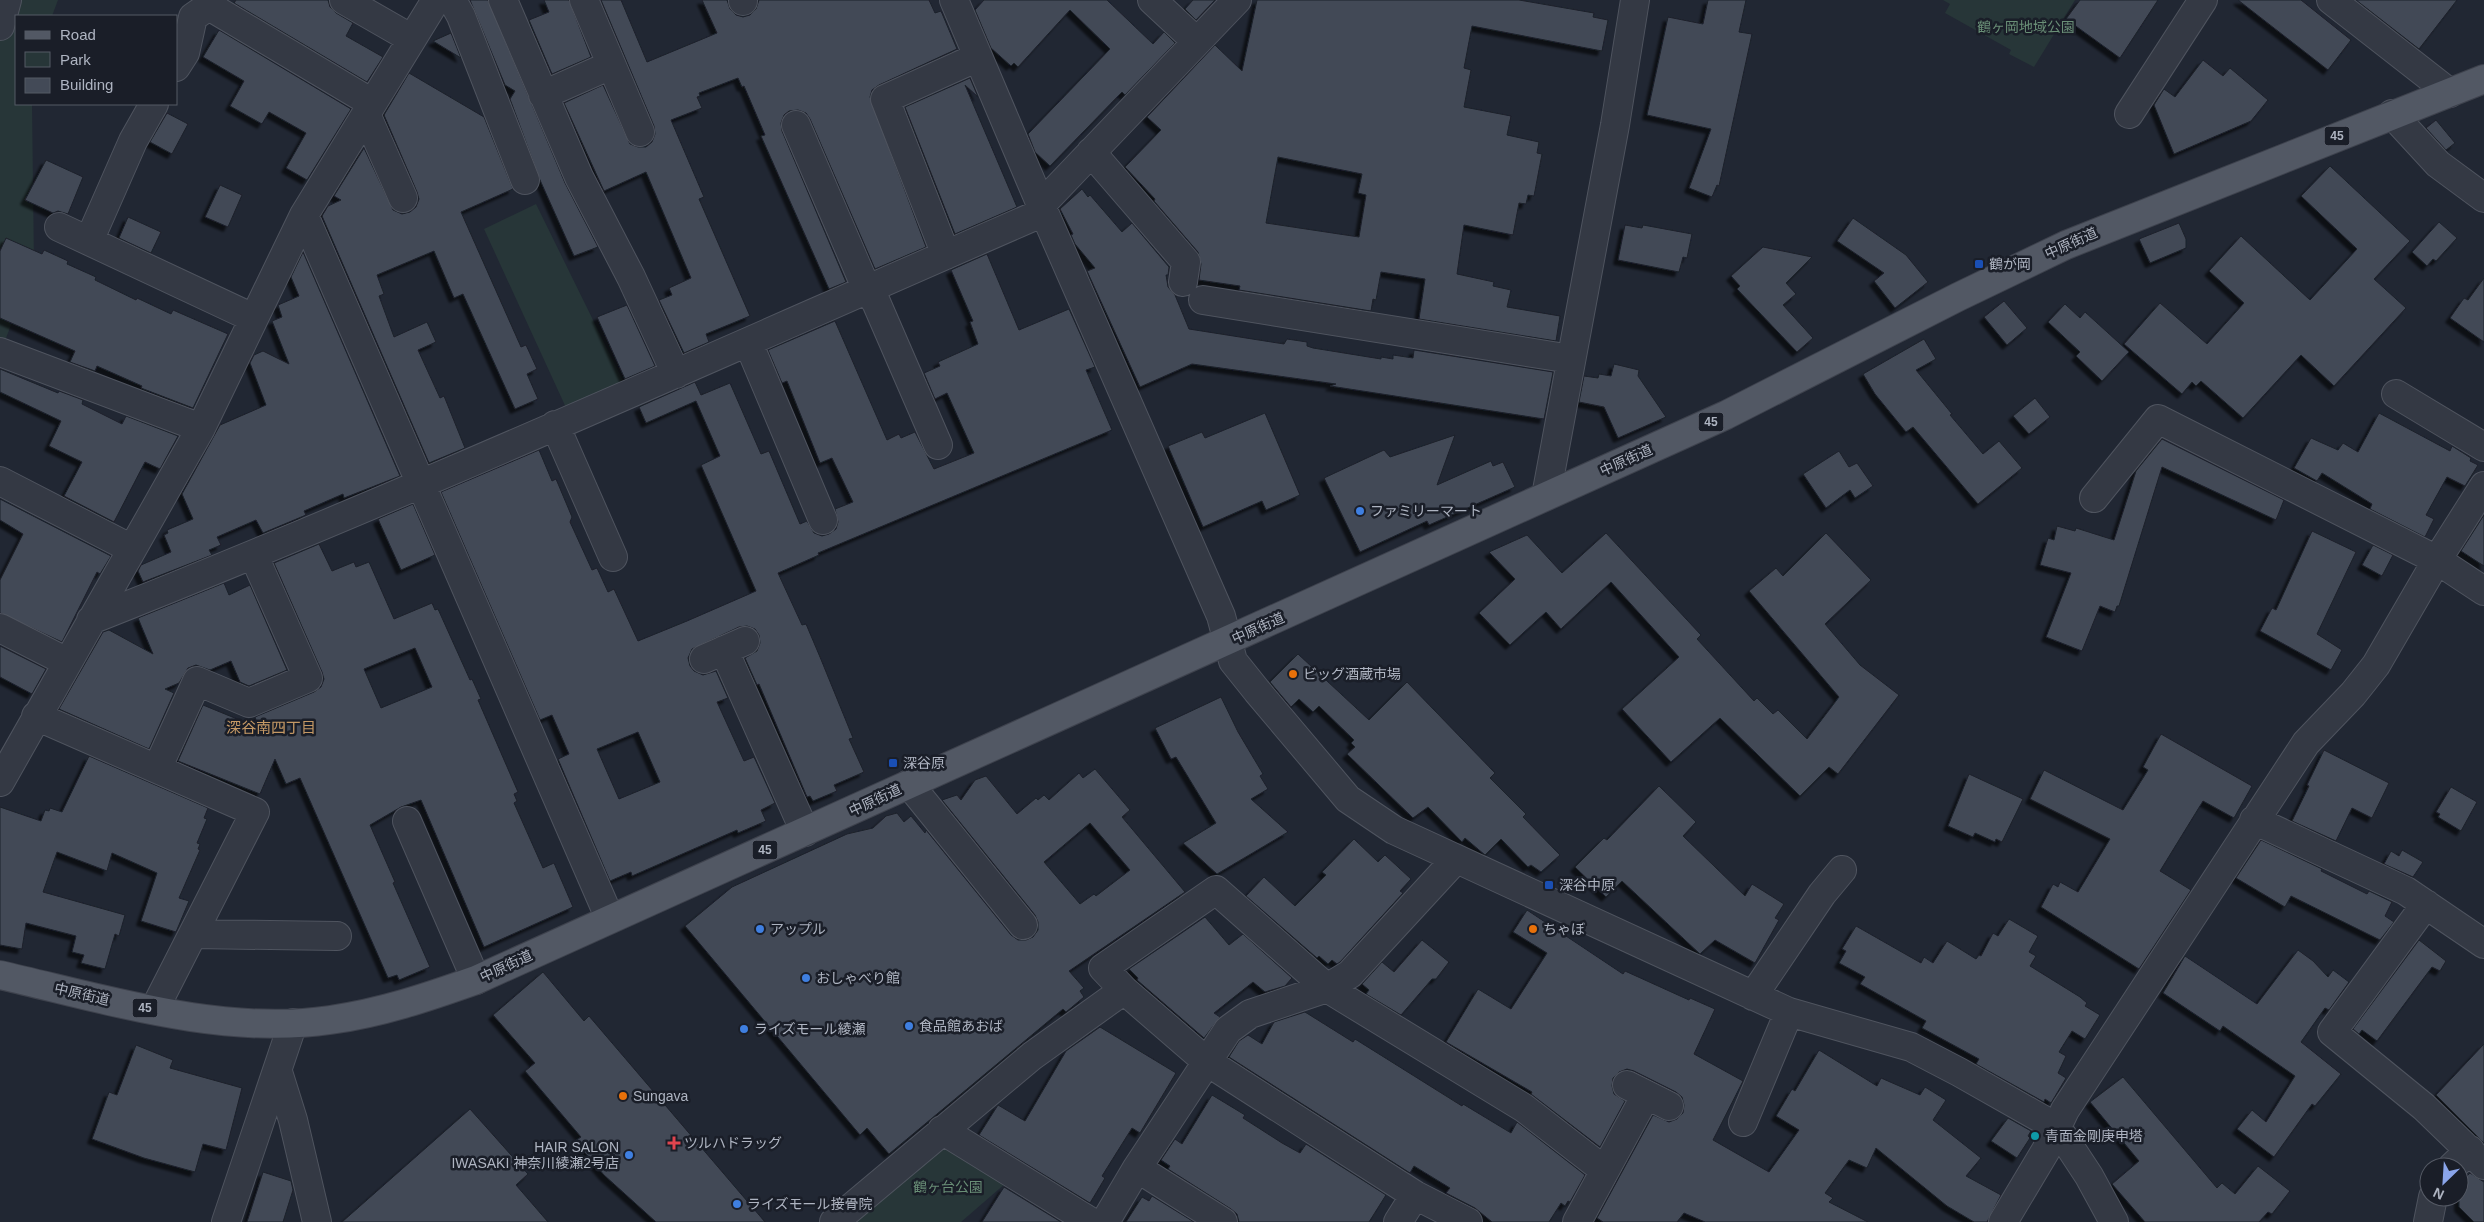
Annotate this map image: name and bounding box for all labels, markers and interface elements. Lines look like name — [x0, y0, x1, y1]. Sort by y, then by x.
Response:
legend — [15, 15, 178, 105]
park label: 鶴ヶ岡地域公園 — [1977, 19, 2075, 35]
text: Road — [60, 26, 96, 43]
text: Park — [60, 51, 91, 68]
text: Building — [60, 76, 113, 93]
road number: 45 — [2324, 126, 2350, 146]
street label: 中原街道 — [2042, 224, 2100, 262]
place label: 鶴が岡 — [1989, 256, 2031, 272]
marker: 鶴が岡 — [1973, 258, 1985, 270]
road number: 45 — [1698, 412, 1724, 432]
street label: 中原街道 — [1597, 441, 1655, 479]
place label: ファミリーマート — [1370, 503, 1482, 519]
marker: ファミリーマート — [1354, 505, 1366, 517]
street label: 中原街道 — [1229, 609, 1287, 647]
place label: ビッグ酒蔵市場 — [1303, 666, 1401, 682]
marker: ビッグ酒蔵市場 — [1287, 668, 1299, 680]
district label: 深谷南四丁目 — [226, 719, 316, 736]
place label: 深谷原 — [903, 755, 945, 771]
marker: 深谷原 — [887, 757, 899, 769]
street label: 中原街道 — [846, 781, 904, 819]
road number: 45 — [752, 840, 778, 860]
place label: 深谷中原 — [1559, 877, 1615, 893]
marker: 深谷中原 — [1543, 879, 1555, 891]
place label: アップル — [770, 921, 826, 937]
place label: ちゃぼ — [1543, 921, 1585, 937]
marker: アップル — [754, 923, 766, 935]
marker: ちゃぼ — [1527, 923, 1539, 935]
street label: 中原街道 — [477, 947, 535, 985]
place label: おしゃべり館 — [816, 970, 900, 986]
marker: おしゃべり館 — [800, 972, 812, 984]
street label: 中原街道 — [53, 980, 111, 1008]
road number: 45 — [132, 998, 158, 1018]
place label: 食品館あおば — [919, 1018, 1003, 1034]
marker: 食品館あおば — [903, 1020, 915, 1032]
place label: ライズモール綾瀬 — [754, 1021, 866, 1037]
marker: ライズモール綾瀬 — [738, 1023, 750, 1035]
place label: Sungava — [633, 1088, 688, 1104]
marker: Sungava — [617, 1090, 629, 1102]
place label: 青面金剛庚申塔 — [2045, 1128, 2143, 1144]
marker: 青面金剛庚申塔 — [2029, 1130, 2041, 1142]
place label: ツルハドラッグ — [684, 1135, 782, 1151]
marker: ツルハドラッグ — [668, 1137, 680, 1149]
place label: HAIR SALON IWASAKI 神奈川綾瀬2号店 — [451, 1139, 619, 1171]
marker: HAIR SALON IWASAKI 神奈川綾瀬2号店 — [623, 1149, 635, 1161]
north arrow — [2419, 1157, 2469, 1207]
park label: 鶴ヶ台公園 — [913, 1179, 983, 1195]
text: N — [2431, 1184, 2446, 1203]
place label: ライズモール接骨院 — [747, 1196, 873, 1212]
marker: ライズモール接骨院 — [731, 1198, 743, 1210]

